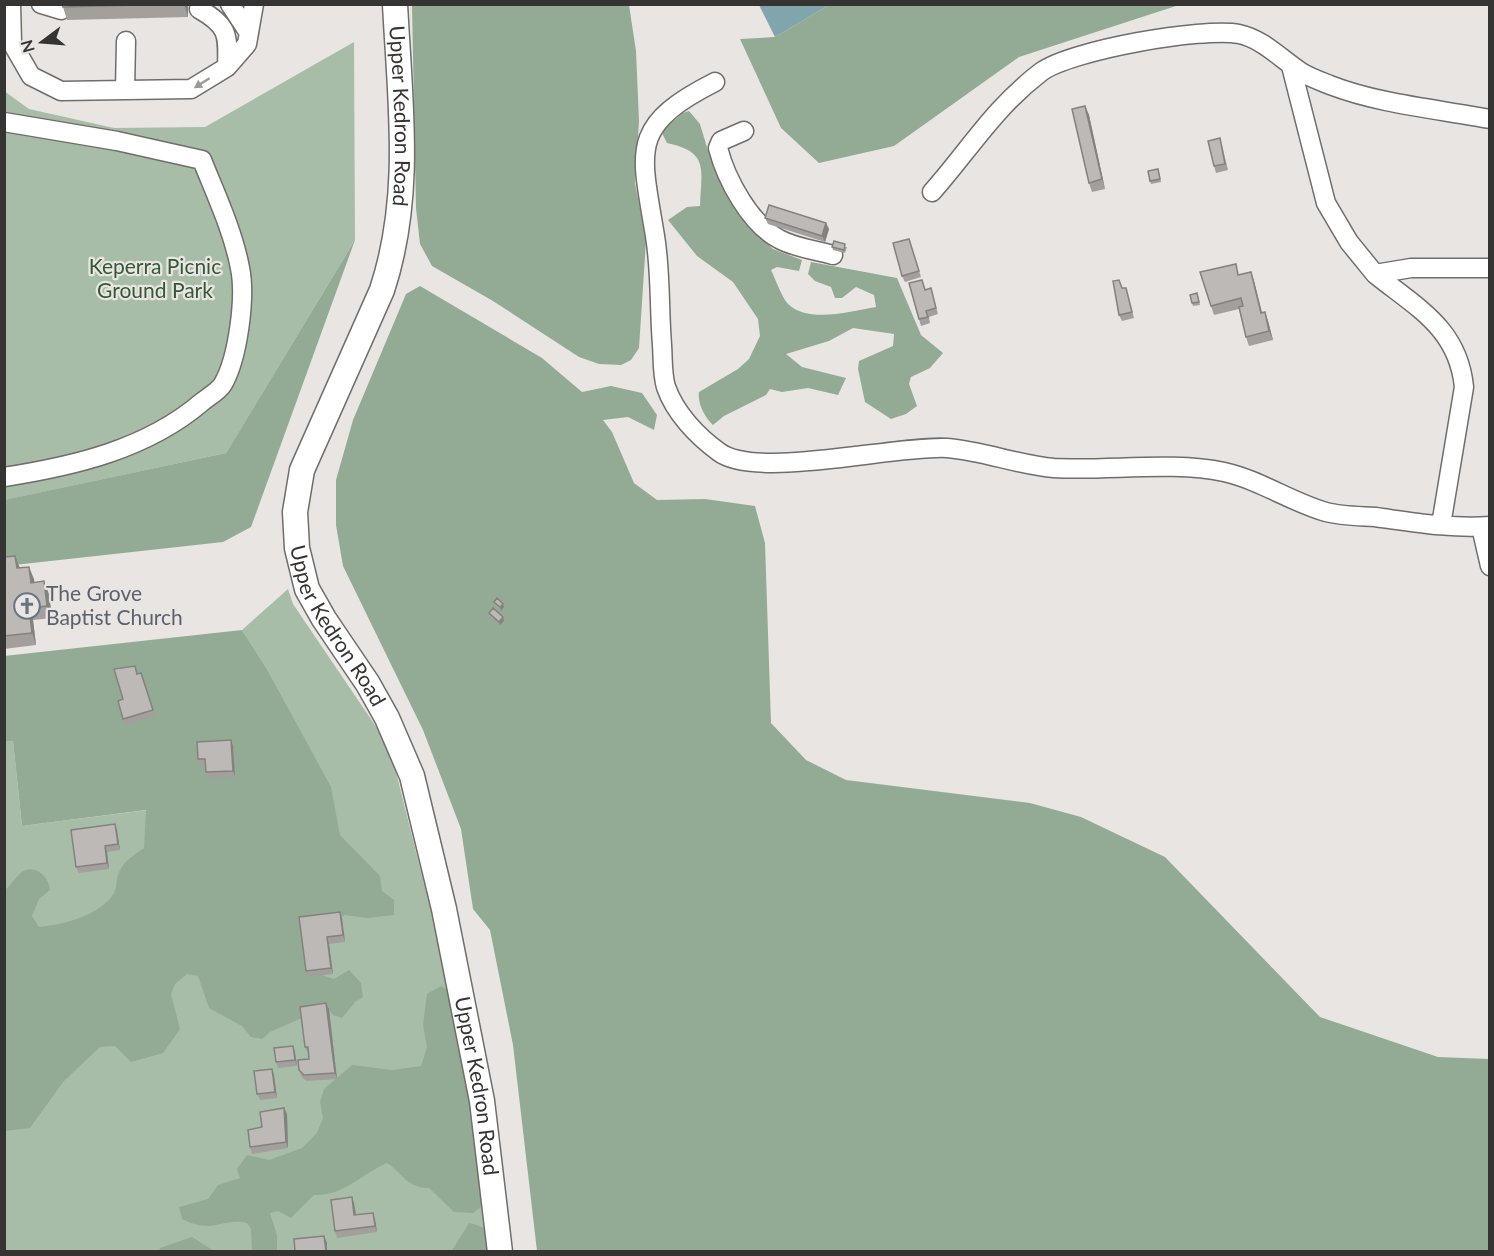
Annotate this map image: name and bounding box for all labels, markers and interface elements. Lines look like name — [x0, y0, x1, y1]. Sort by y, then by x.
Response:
north arrow — [12, 12, 72, 72]
street label: Upper Kedron Road — [385, 25, 416, 208]
text: N — [16, 38, 38, 55]
one-way arrow — [194, 77, 210, 88]
park label: Keperra Picnic Ground Park — [89, 253, 221, 302]
street label: Upper Kedron Road — [286, 542, 392, 710]
place label: The Grove Baptist Church — [46, 580, 183, 629]
church icon: The Grove Baptist Church — [12, 591, 42, 621]
street label: Upper Kedron Road — [451, 994, 505, 1177]

